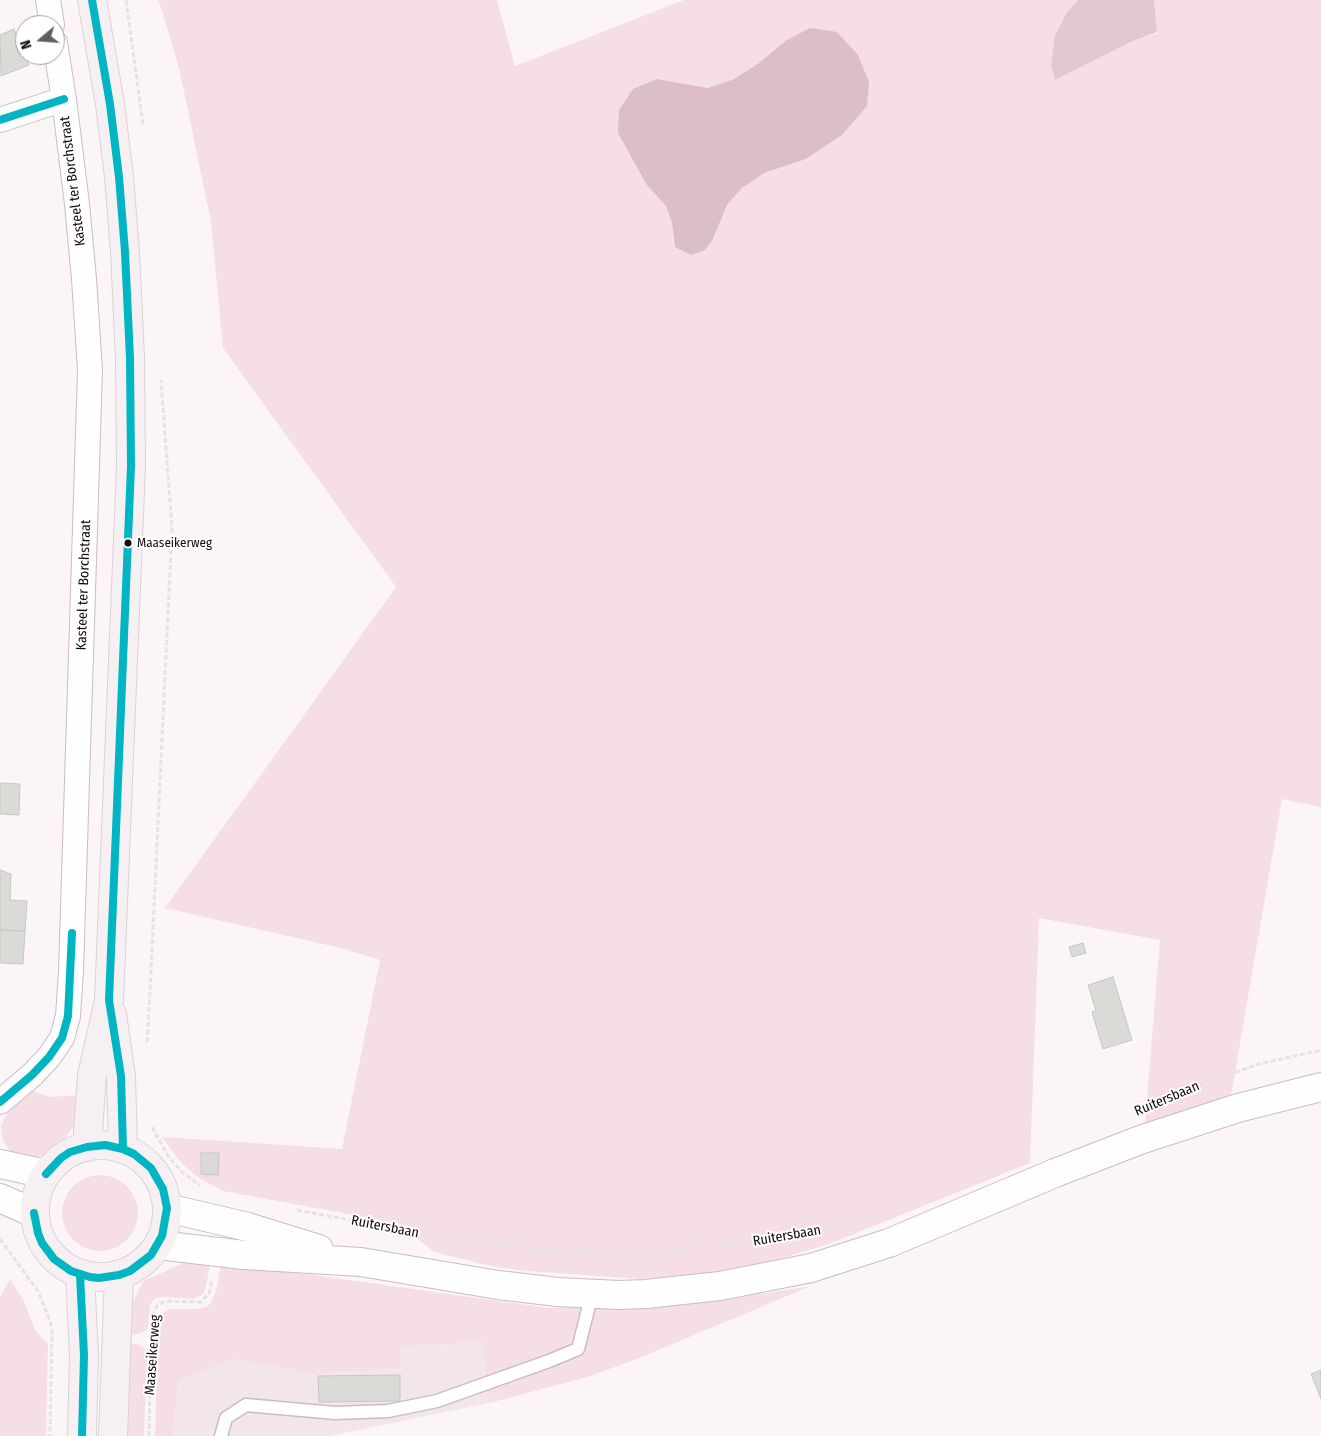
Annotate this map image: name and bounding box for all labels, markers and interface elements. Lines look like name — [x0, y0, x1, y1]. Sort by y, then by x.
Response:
north arrow — [15, 15, 65, 65]
text: N — [17, 38, 36, 51]
street label: Kasteel ter Borchstraat — [57, 115, 89, 247]
street label: Kasteel ter Borchstraat — [73, 519, 95, 651]
place label: Maaseikerweg — [137, 535, 212, 551]
marker: Maaseikerweg — [123, 538, 133, 548]
street label: Ruitersbaan — [1132, 1078, 1202, 1120]
street label: Ruitersbaan — [350, 1212, 420, 1242]
street label: Ruitersbaan — [752, 1222, 822, 1250]
street label: Maaseikerweg — [142, 1314, 164, 1396]

